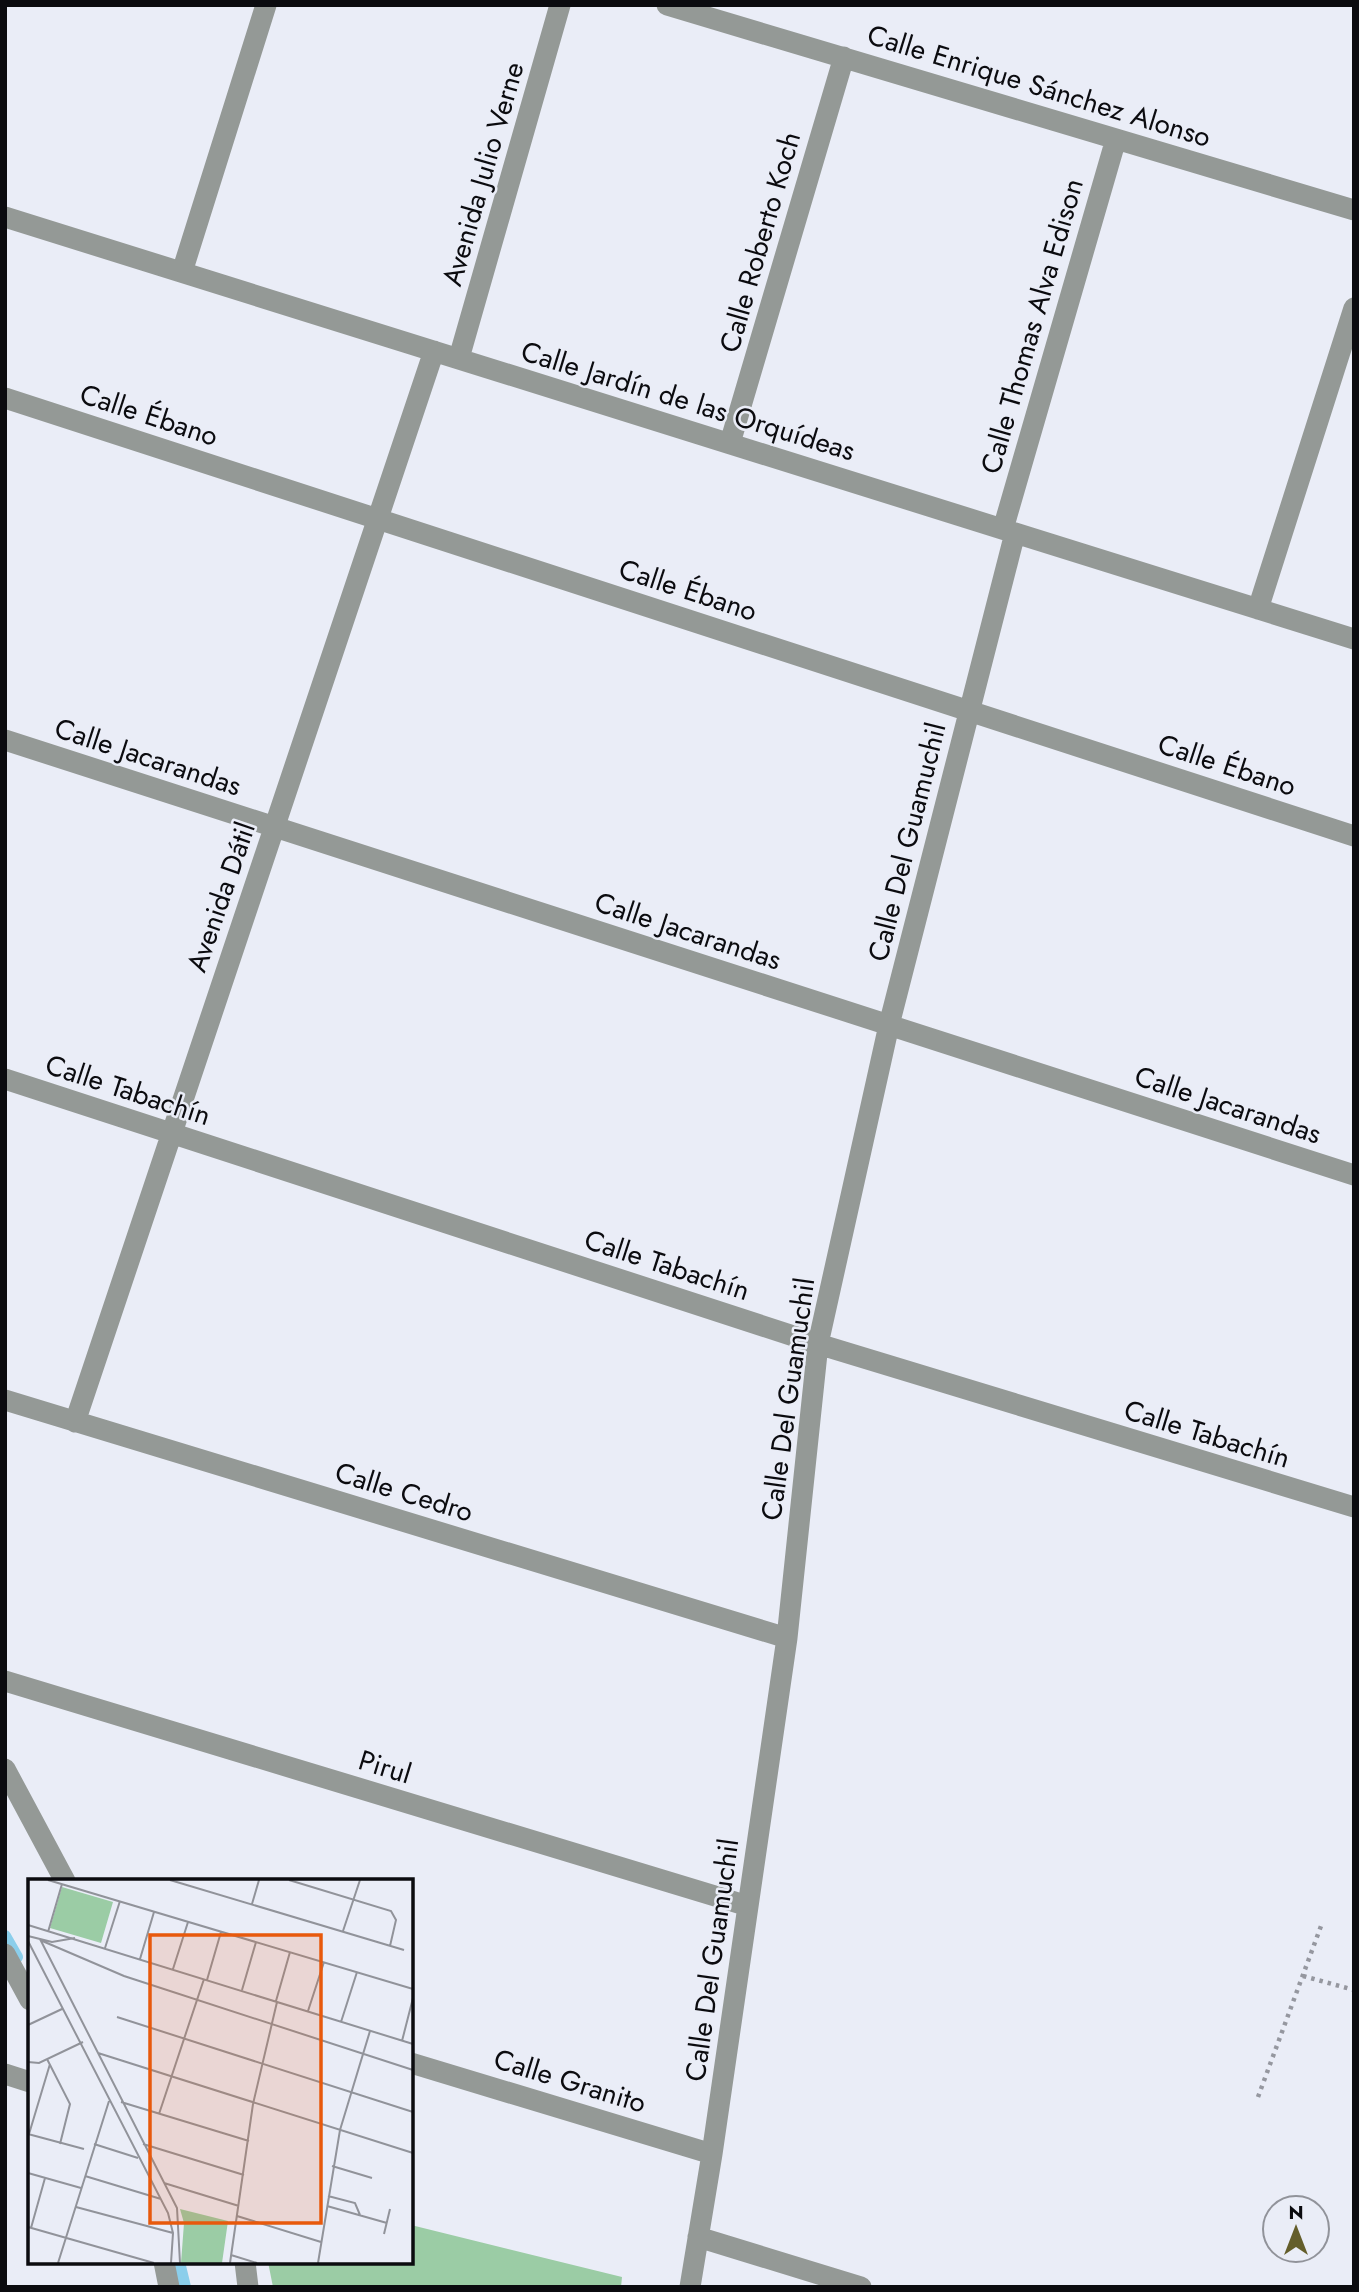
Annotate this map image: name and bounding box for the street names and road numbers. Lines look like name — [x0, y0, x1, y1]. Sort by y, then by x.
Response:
street label: Calle Enrique Sánchez Alonso — [862, 14, 1216, 158]
street label: Avenida Julio Verne — [431, 57, 535, 291]
street label: Calle Roberto Koch — [709, 127, 811, 357]
street label: Calle Thomas Alva Edison — [970, 174, 1094, 478]
street label: Calle Jardín de las Orquídeas — [516, 331, 860, 471]
street label: Calle Ébano — [75, 373, 223, 457]
street label: Calle Ébano — [614, 548, 762, 632]
street label: Calle Jacarandas — [49, 708, 247, 806]
street label: Calle Del Guamuchil — [857, 718, 957, 966]
street label: Calle Ébano — [1153, 723, 1301, 807]
street label: Avenida Dátil — [176, 816, 266, 978]
street label: Calle Jacarandas — [589, 882, 787, 980]
street label: Calle Tabachín — [40, 1044, 216, 1136]
street label: Calle Jacarandas — [1129, 1056, 1327, 1154]
street label: Calle Tabachín — [579, 1219, 755, 1311]
street label: Calle Del Guamuchil — [751, 1275, 825, 1523]
street label: Calle Tabachín — [1119, 1389, 1295, 1479]
street label: Calle Cedro — [330, 1452, 478, 1532]
street label: Pirul — [353, 1740, 417, 1794]
street label: Calle Del Guamuchil — [675, 1836, 749, 2084]
street label: Calle Granito — [489, 2038, 651, 2124]

